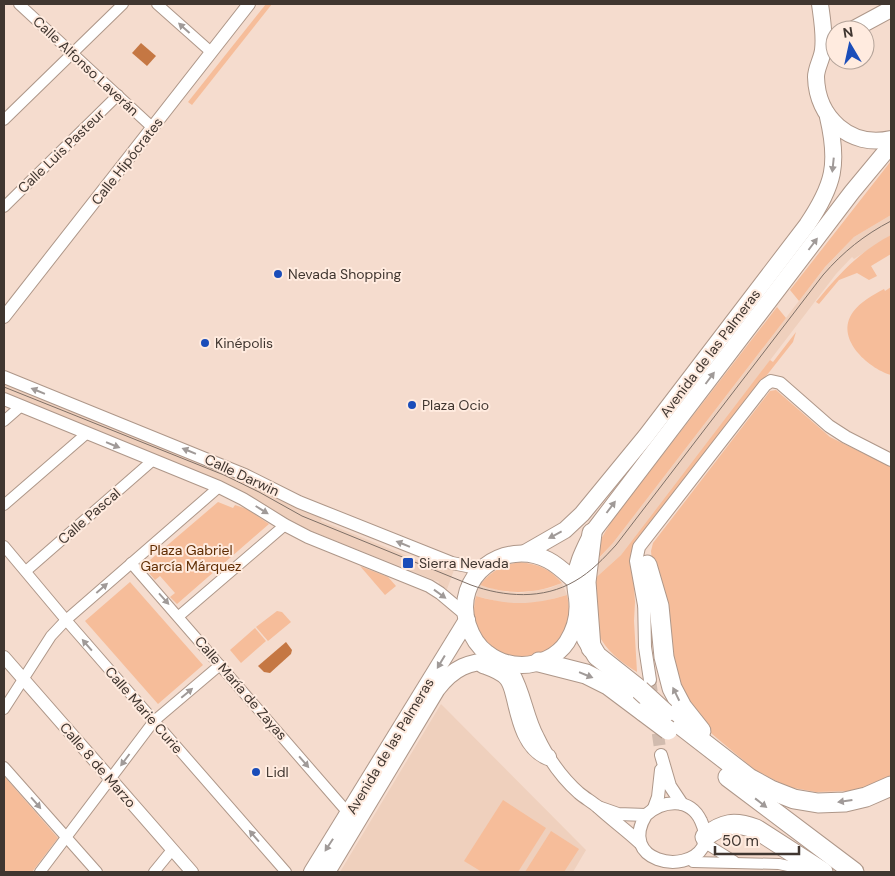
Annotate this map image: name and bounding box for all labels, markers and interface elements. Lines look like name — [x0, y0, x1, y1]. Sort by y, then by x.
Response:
street label: Calle Alfonso Laverán — [29, 12, 143, 120]
north arrow — [825, 20, 875, 70]
one-way arrow — [179, 22, 191, 34]
text: N — [842, 22, 854, 42]
street label: Calle Luis Pasteur — [14, 105, 108, 197]
street label: Calle Hipócrates — [87, 114, 167, 208]
one-way arrow — [829, 157, 837, 173]
one-way arrow — [808, 237, 818, 250]
place label: Nevada Shopping — [288, 265, 402, 283]
marker: Nevada Shopping — [272, 268, 284, 280]
street label: Avenida de las Palmeras — [656, 285, 764, 421]
place label: Kinépolis — [215, 334, 273, 352]
marker: Kinépolis — [199, 337, 211, 349]
one-way arrow — [705, 371, 715, 385]
one-way arrow — [31, 387, 46, 394]
place label: Plaza Ocio — [422, 396, 489, 414]
marker: Plaza Ocio — [406, 399, 418, 411]
one-way arrow — [106, 442, 121, 449]
one-way arrow — [182, 447, 196, 455]
street label: Calle Darwin — [202, 450, 282, 500]
street label: Calle Pascal — [54, 484, 124, 548]
one-way arrow — [606, 500, 616, 514]
one-way arrow — [255, 506, 268, 515]
one-way arrow — [547, 531, 562, 539]
one-way arrow — [395, 539, 410, 547]
park label: Plaza Gabriel García Márquez — [140, 541, 242, 575]
place label: Sierra Nevada — [419, 554, 509, 572]
marker: Sierra Nevada — [401, 556, 415, 570]
one-way arrow — [96, 582, 108, 594]
one-way arrow — [433, 589, 447, 599]
one-way arrow — [158, 592, 169, 605]
street label: Calle María de Zayas — [191, 632, 291, 744]
one-way arrow — [82, 638, 93, 651]
one-way arrow — [436, 655, 445, 668]
street label: Calle Marie Curie — [101, 663, 187, 757]
one-way arrow — [579, 671, 594, 679]
street label: Avenida de las Palmeras — [342, 675, 438, 817]
one-way arrow — [180, 687, 193, 698]
one-way arrow — [671, 687, 679, 701]
street label: Calle 8 de Marzo — [56, 719, 140, 811]
one-way arrow — [120, 753, 130, 767]
one-way arrow — [298, 755, 310, 767]
place label: Lidl — [266, 763, 289, 781]
marker: Lidl — [250, 766, 262, 778]
one-way arrow — [30, 797, 42, 809]
one-way arrow — [837, 797, 853, 805]
one-way arrow — [755, 798, 768, 809]
scale bar — [715, 824, 799, 856]
one-way arrow — [249, 829, 260, 842]
text: 50 m — [722, 831, 759, 851]
one-way arrow — [324, 839, 334, 852]

